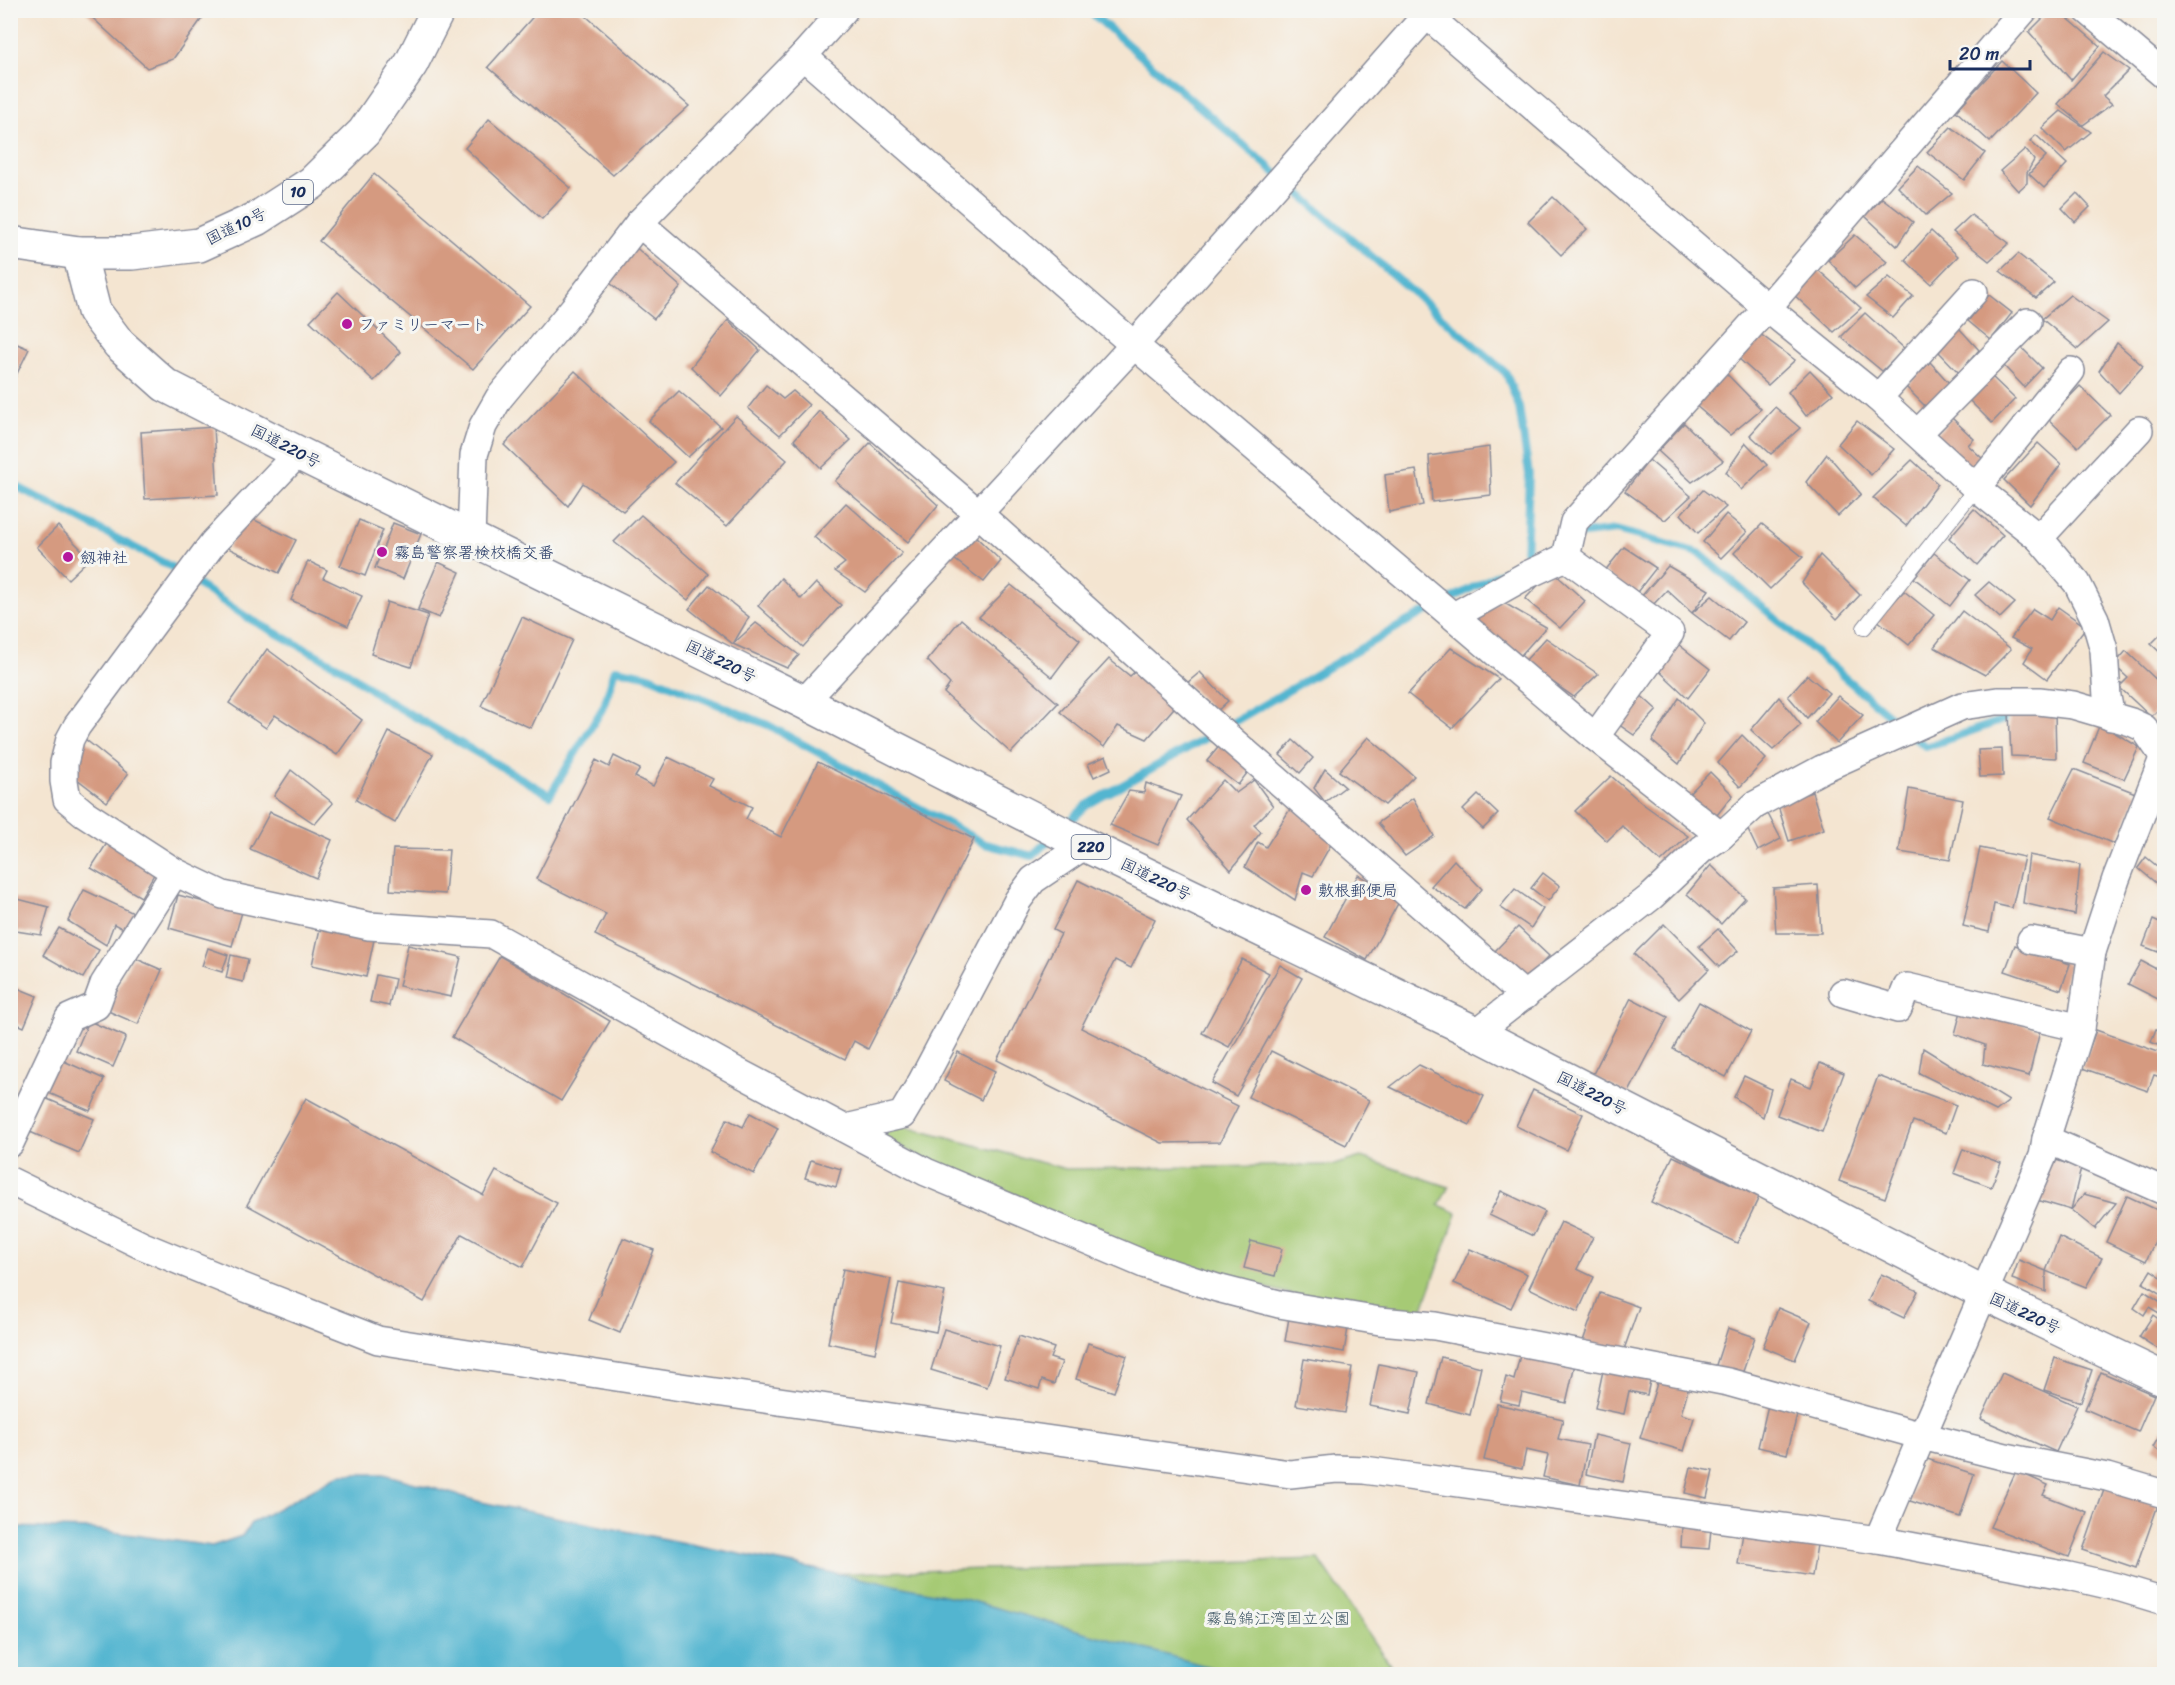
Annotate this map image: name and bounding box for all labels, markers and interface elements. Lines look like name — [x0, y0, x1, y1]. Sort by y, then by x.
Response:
scale bar — [1950, 33, 2030, 71]
text: 20 m — [1959, 38, 1999, 70]
road number: 10 — [283, 180, 313, 204]
street label: 国道10号 — [200, 199, 272, 253]
place label: ファミリーマート — [359, 310, 487, 339]
marker: ファミリーマート — [340, 317, 354, 331]
street label: 国道220号 — [245, 416, 327, 476]
place label: 霧島警察署検校橋交番 — [394, 538, 554, 567]
place label: 劔神社 — [80, 543, 128, 572]
marker: 霧島警察署検校橋交番 — [375, 545, 389, 559]
marker: 劔神社 — [61, 550, 75, 564]
street label: 国道220号 — [680, 631, 762, 691]
road number: 220 — [1072, 835, 1110, 859]
street label: 国道220号 — [1115, 849, 1197, 909]
place label: 敷根郵便局 — [1318, 876, 1398, 905]
marker: 敷根郵便局 — [1299, 883, 1313, 897]
street label: 国道220号 — [1551, 1063, 1633, 1123]
street label: 国道220号 — [1984, 1284, 2066, 1342]
park label: 霧島錦江湾国立公園 — [1206, 1604, 1350, 1633]

